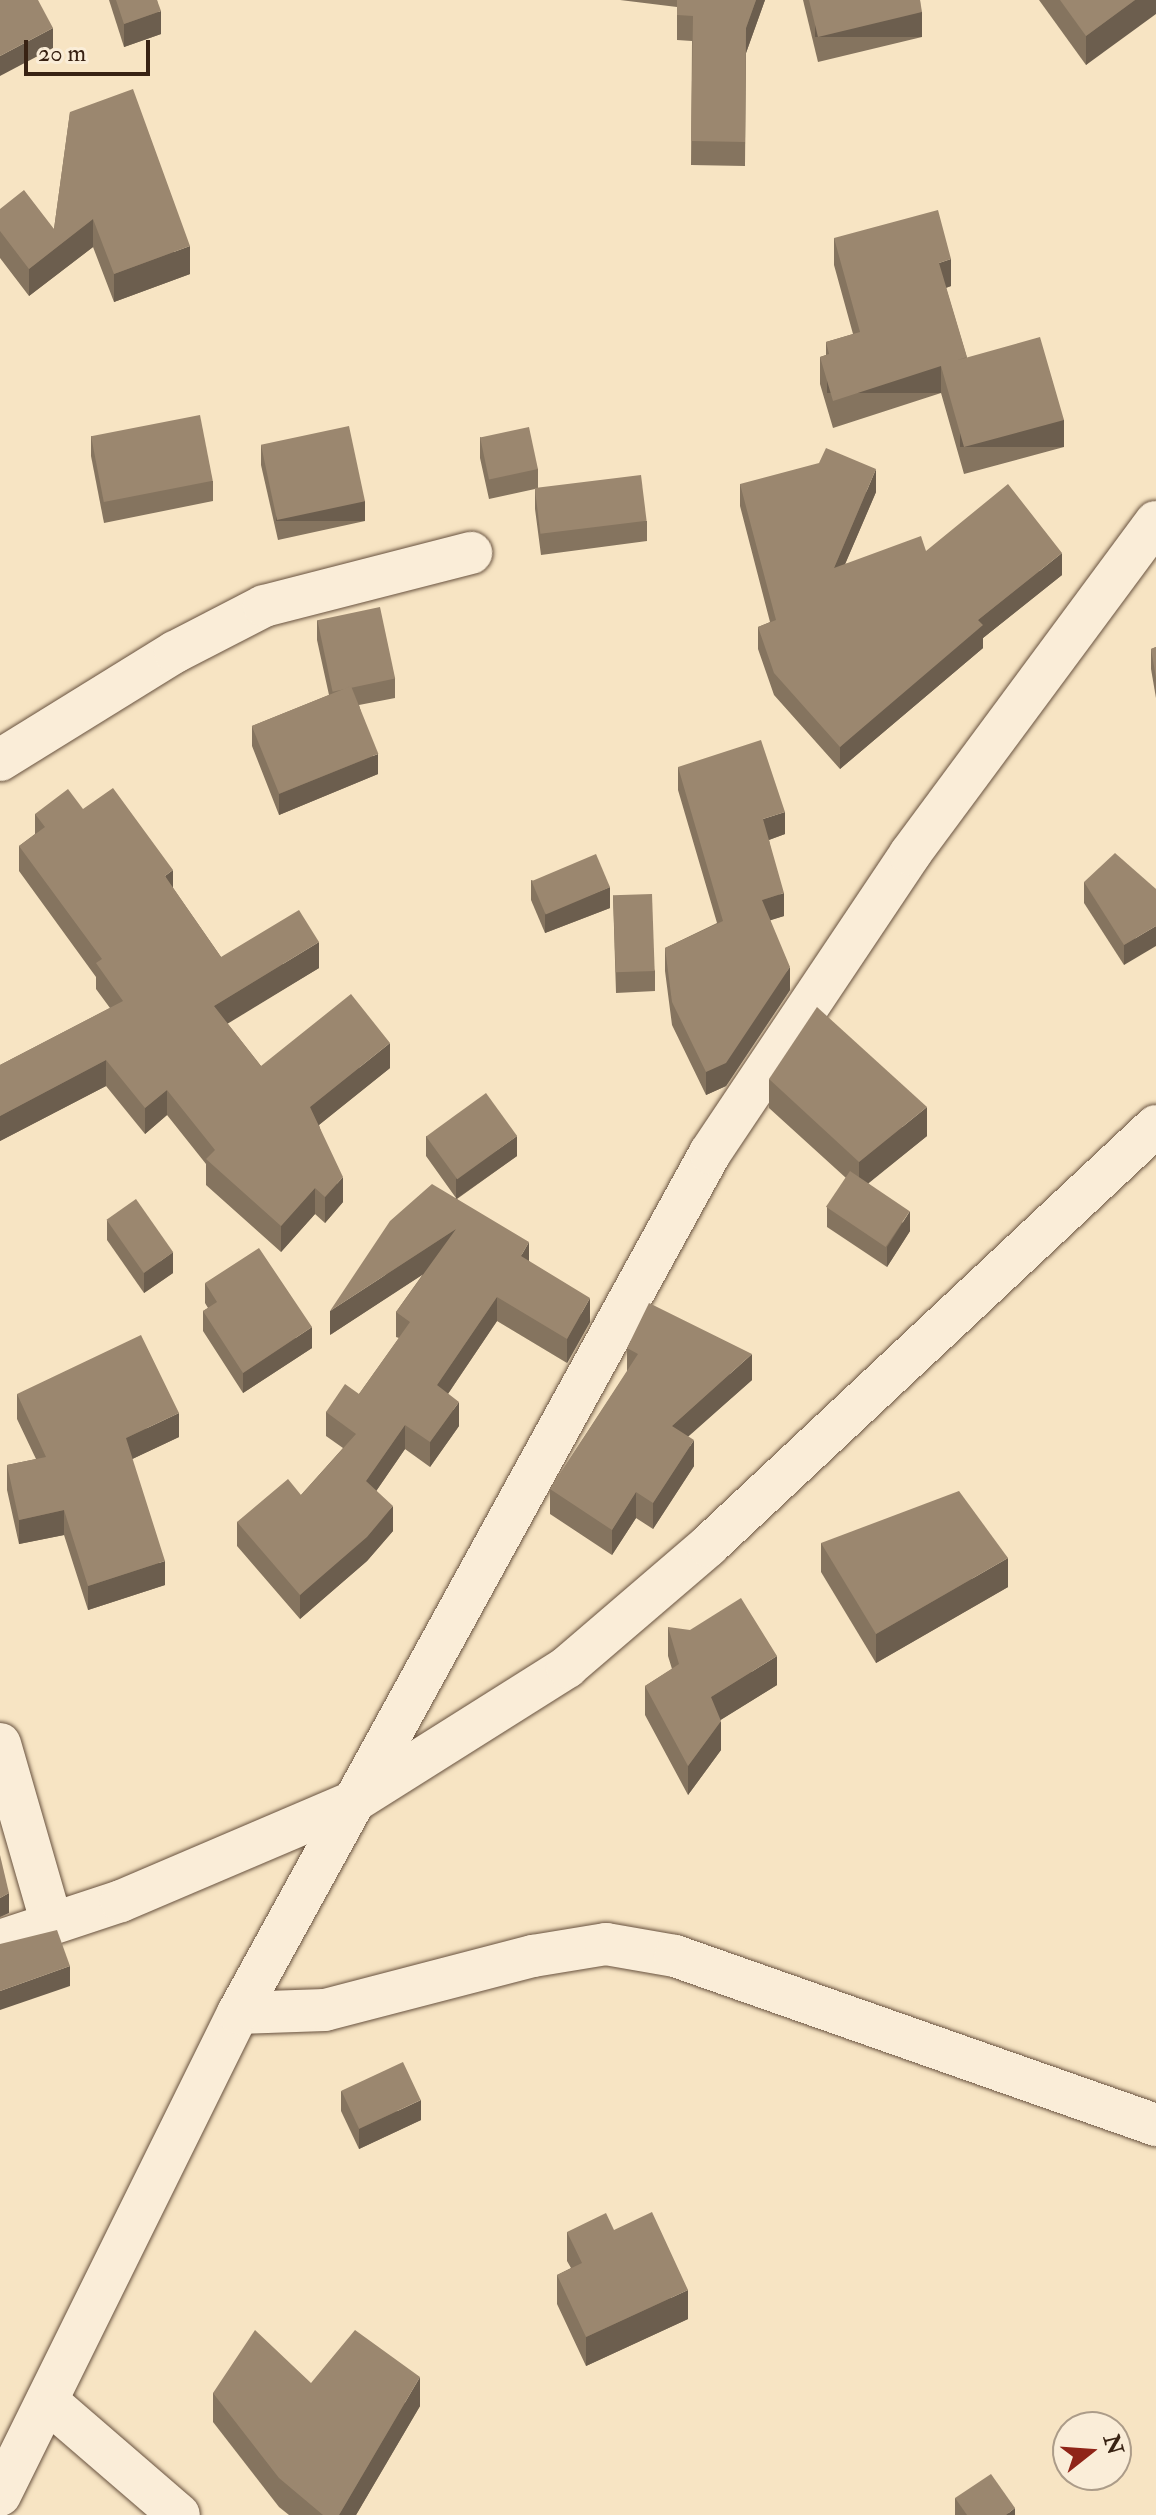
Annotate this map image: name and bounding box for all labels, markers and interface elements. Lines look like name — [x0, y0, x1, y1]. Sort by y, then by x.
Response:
scale bar — [28, 24, 154, 74]
text: 20 m — [38, 38, 86, 69]
north arrow — [1052, 2411, 1132, 2491]
text: N — [1097, 2431, 1129, 2458]

